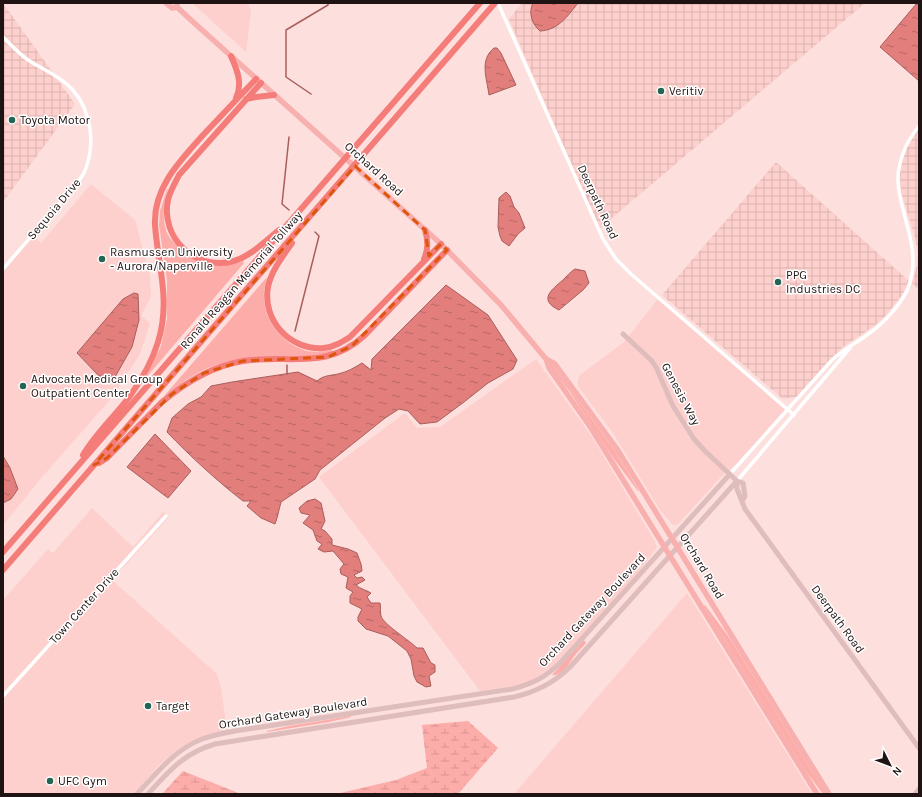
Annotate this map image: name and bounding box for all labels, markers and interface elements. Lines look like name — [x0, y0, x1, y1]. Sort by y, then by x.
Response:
place label: Veritiv — [669, 84, 704, 98]
marker: Veritiv — [656, 86, 666, 96]
place label: Toyota Motor — [20, 113, 91, 127]
marker: Toyota Motor — [7, 115, 17, 125]
street label: Orchard Road — [342, 139, 406, 199]
street label: Deerpath Road — [575, 163, 621, 241]
street label: Sequoia Drive — [24, 176, 84, 242]
street label: Ronald Reagan Memorial Tollway — [177, 208, 305, 352]
place label: Rasmussen University - Aurora/Naperville — [110, 245, 233, 273]
marker: Rasmussen University - Aurora/Naperville — [97, 254, 107, 264]
place label: PPG Industries DC — [786, 268, 860, 296]
marker: PPG Industries DC — [773, 277, 783, 287]
street label: Genesis Way — [659, 360, 704, 428]
place label: Advocate Medical Group Outpatient Center — [31, 372, 163, 400]
marker: Advocate Medical Group Outpatient Center — [18, 381, 28, 391]
street label: Orchard Road — [677, 531, 727, 601]
street label: Orchard Gateway Boulevard — [536, 550, 648, 670]
street label: Town Center Drive — [46, 565, 122, 647]
street label: Deerpath Road — [809, 582, 867, 656]
street label: Orchard Gateway Boulevard — [218, 694, 368, 732]
place label: Target — [156, 699, 190, 713]
marker: Target — [143, 701, 153, 711]
north arrow — [870, 745, 910, 785]
text: N — [890, 764, 905, 779]
place label: UFC Gym — [58, 774, 107, 788]
marker: UFC Gym — [45, 776, 55, 786]

